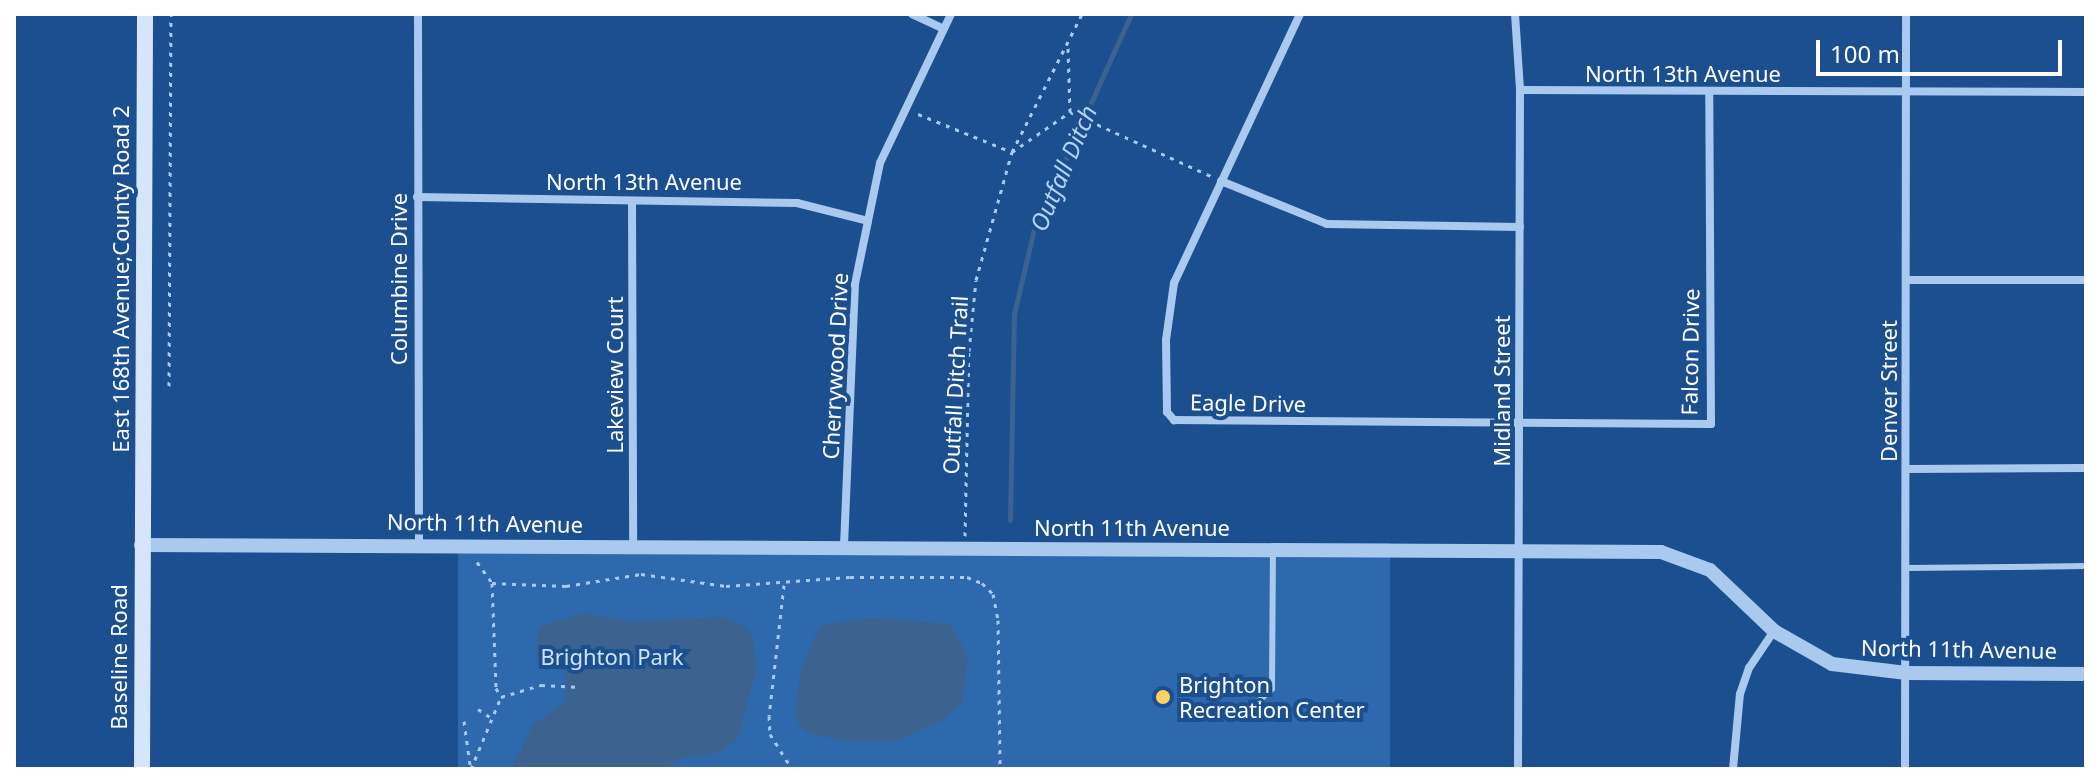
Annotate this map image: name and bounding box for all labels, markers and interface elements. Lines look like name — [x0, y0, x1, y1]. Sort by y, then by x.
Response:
scale bar — [1820, 24, 2066, 74]
text: 100 m — [1830, 37, 1900, 70]
street label: North 13th Avenue — [1585, 61, 1781, 87]
water label: Outfall Ditch — [1024, 101, 1102, 235]
street label: East 168th Avenue;County Road 2 — [108, 105, 134, 453]
street label: North 13th Avenue — [546, 169, 742, 195]
street label: Columbine Drive — [386, 193, 412, 365]
street label: Cherrywood Drive — [817, 272, 853, 460]
street label: Falcon Drive — [1676, 288, 1704, 416]
street label: Outfall Ditch Trail — [937, 295, 973, 475]
street label: Lakeview Court — [602, 296, 628, 454]
street label: Midland Street — [1489, 315, 1515, 467]
street label: Denver Street — [1876, 320, 1902, 462]
street label: Eagle Drive — [1190, 389, 1306, 417]
street label: North 11th Avenue — [387, 508, 583, 538]
street label: North 11th Avenue — [1034, 515, 1230, 541]
street label: Baseline Road — [106, 584, 132, 730]
street label: North 11th Avenue — [1861, 634, 2057, 664]
park label: Brighton Park — [540, 644, 684, 670]
place label: Brighton Recreation Center — [1179, 671, 1365, 722]
marker: Brighton Recreation Center — [1154, 688, 1172, 706]

